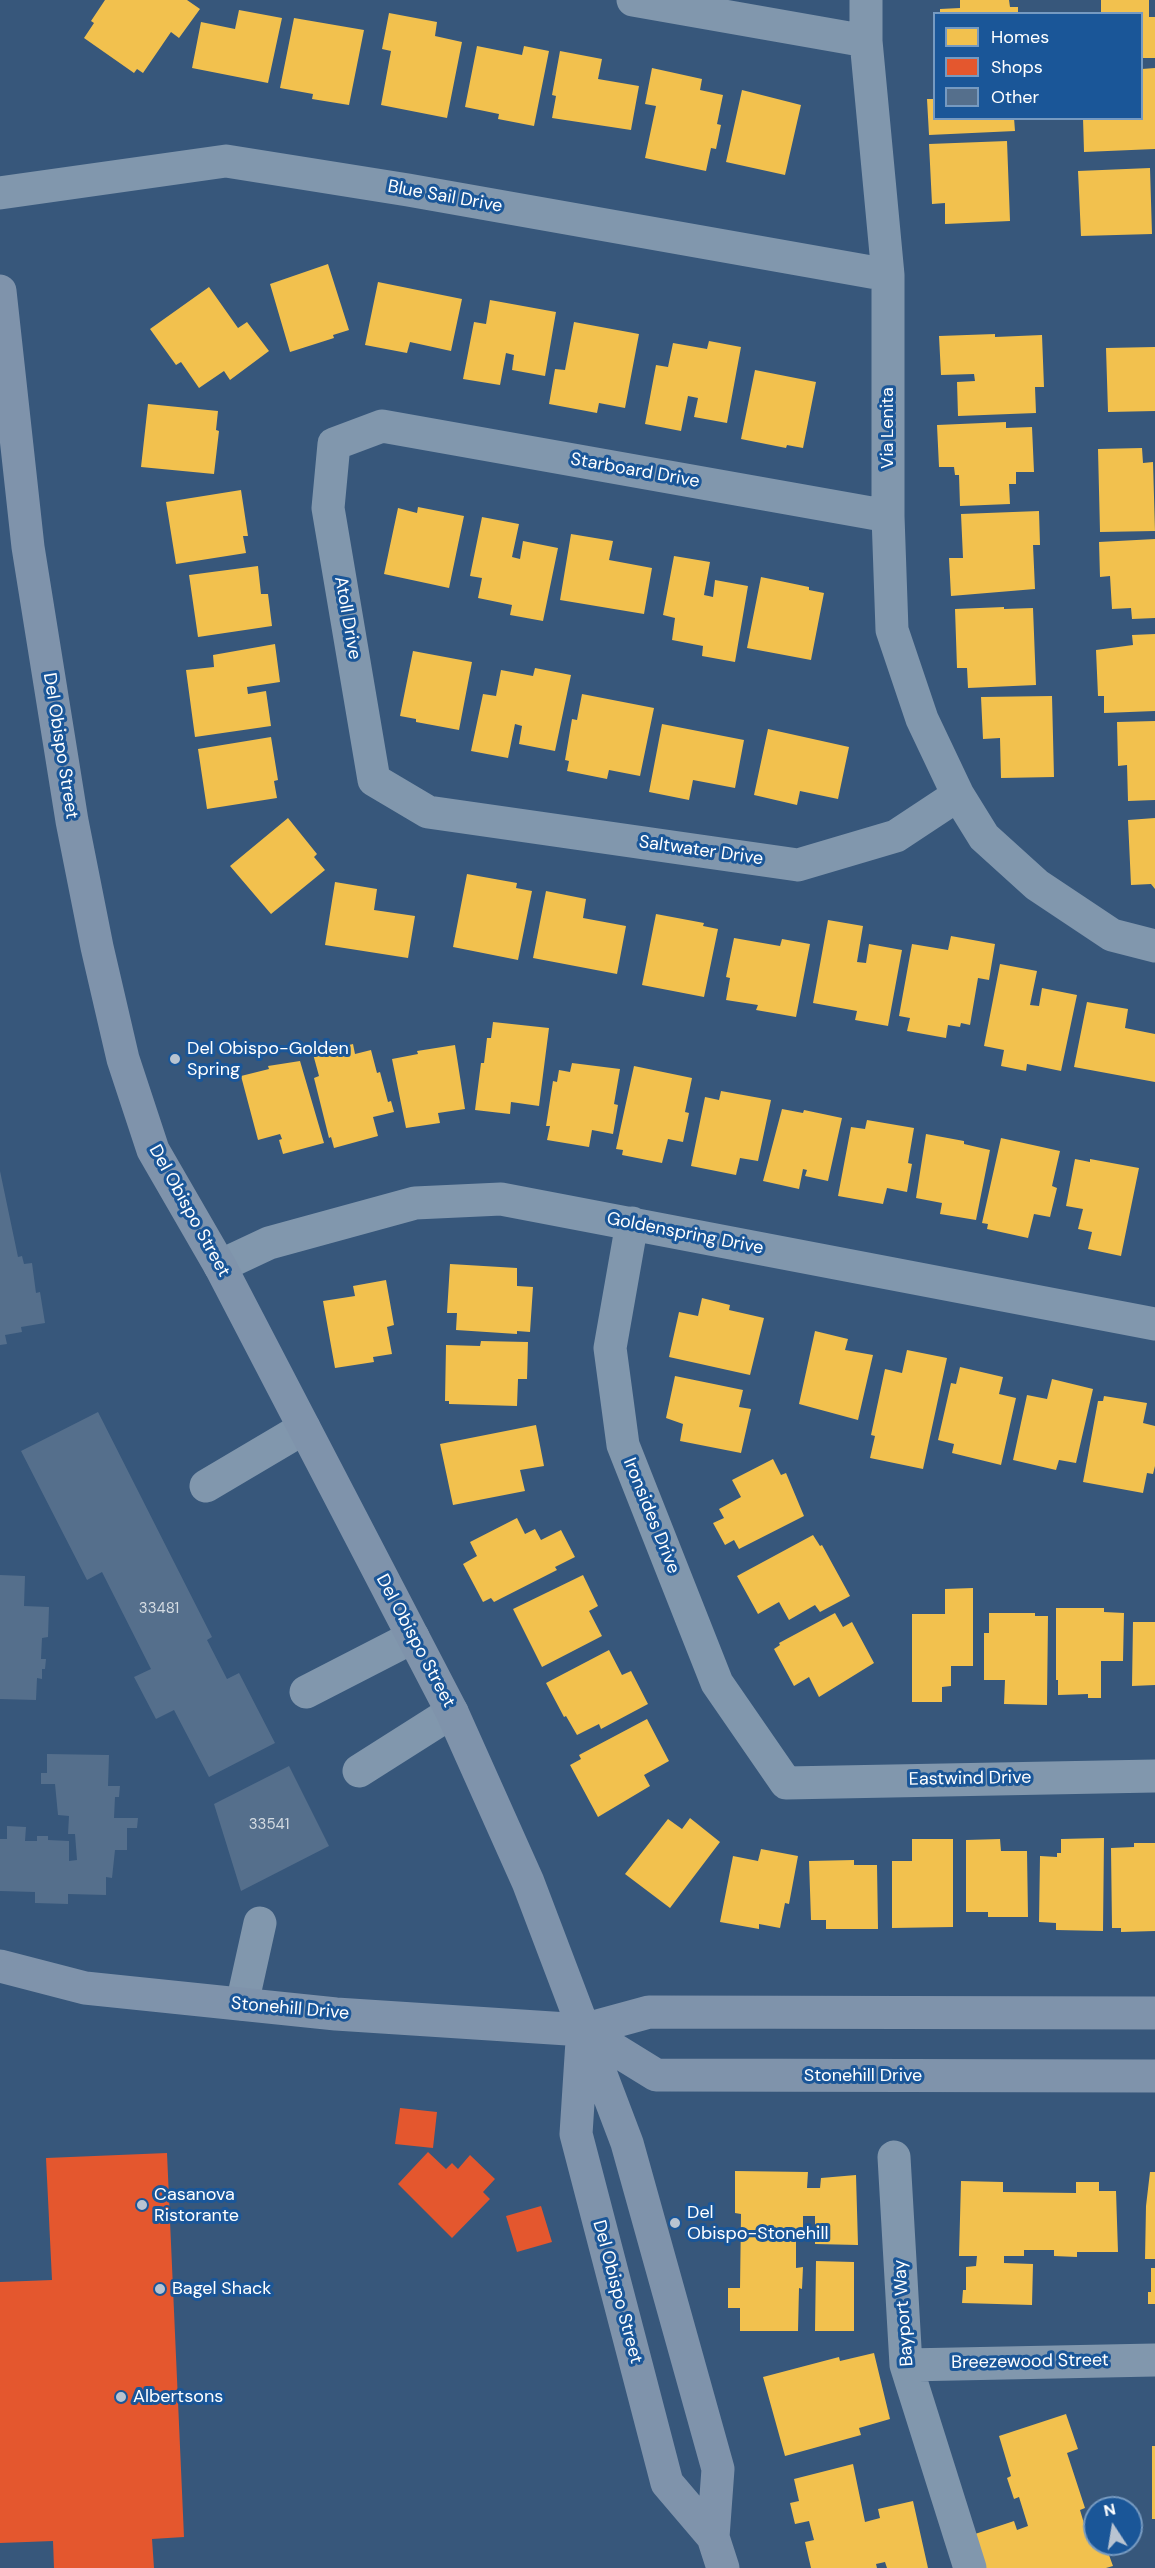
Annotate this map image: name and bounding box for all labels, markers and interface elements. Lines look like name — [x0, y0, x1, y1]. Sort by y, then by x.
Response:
legend — [933, 12, 1143, 120]
text: Homes — [991, 25, 1049, 49]
text: Shops — [991, 55, 1043, 79]
text: Other — [991, 85, 1039, 109]
street label: Blue Sail Drive — [386, 176, 504, 218]
street label: Via Lenita — [877, 387, 899, 469]
street label: Starboard Drive — [569, 449, 701, 493]
street label: Atoll Drive — [329, 575, 365, 661]
street label: Del Obispo Street — [38, 671, 82, 821]
street label: Saltwater Drive — [637, 832, 765, 870]
place label: Del Obispo-Golden Spring — [187, 1038, 349, 1080]
marker: Del Obispo-Golden Spring — [168, 1052, 182, 1066]
street label: Del Obispo Street — [144, 1141, 234, 1281]
street label: Goldenspring Drive — [605, 1208, 765, 1260]
street label: Ironsides Drive — [618, 1455, 684, 1577]
street label: Del Obispo Street — [371, 1571, 459, 1711]
house number: 33481 — [139, 1600, 179, 1618]
street label: Eastwind Drive — [908, 1767, 1032, 1791]
house number: 33541 — [249, 1816, 289, 1834]
street label: Stonehill Drive — [230, 1993, 350, 2025]
street label: Stonehill Drive — [804, 2065, 922, 2087]
place label: Casanova Ristorante — [154, 2184, 239, 2226]
marker: Casanova Ristorante — [135, 2198, 149, 2212]
place label: Del Obispo-Stonehill — [687, 2202, 828, 2244]
marker: Del Obispo-Stonehill — [668, 2216, 682, 2230]
street label: Del Obispo Street — [587, 2218, 647, 2366]
street label: Bayport Way — [889, 2259, 919, 2367]
place label: Bagel Shack — [172, 2278, 271, 2300]
marker: Bagel Shack — [153, 2282, 167, 2296]
street label: Breezewood Street — [951, 2350, 1109, 2374]
place label: Albertsons — [133, 2386, 223, 2408]
marker: Albertsons — [114, 2390, 128, 2404]
north arrow — [1083, 2496, 1143, 2556]
text: N — [1102, 2498, 1117, 2521]

